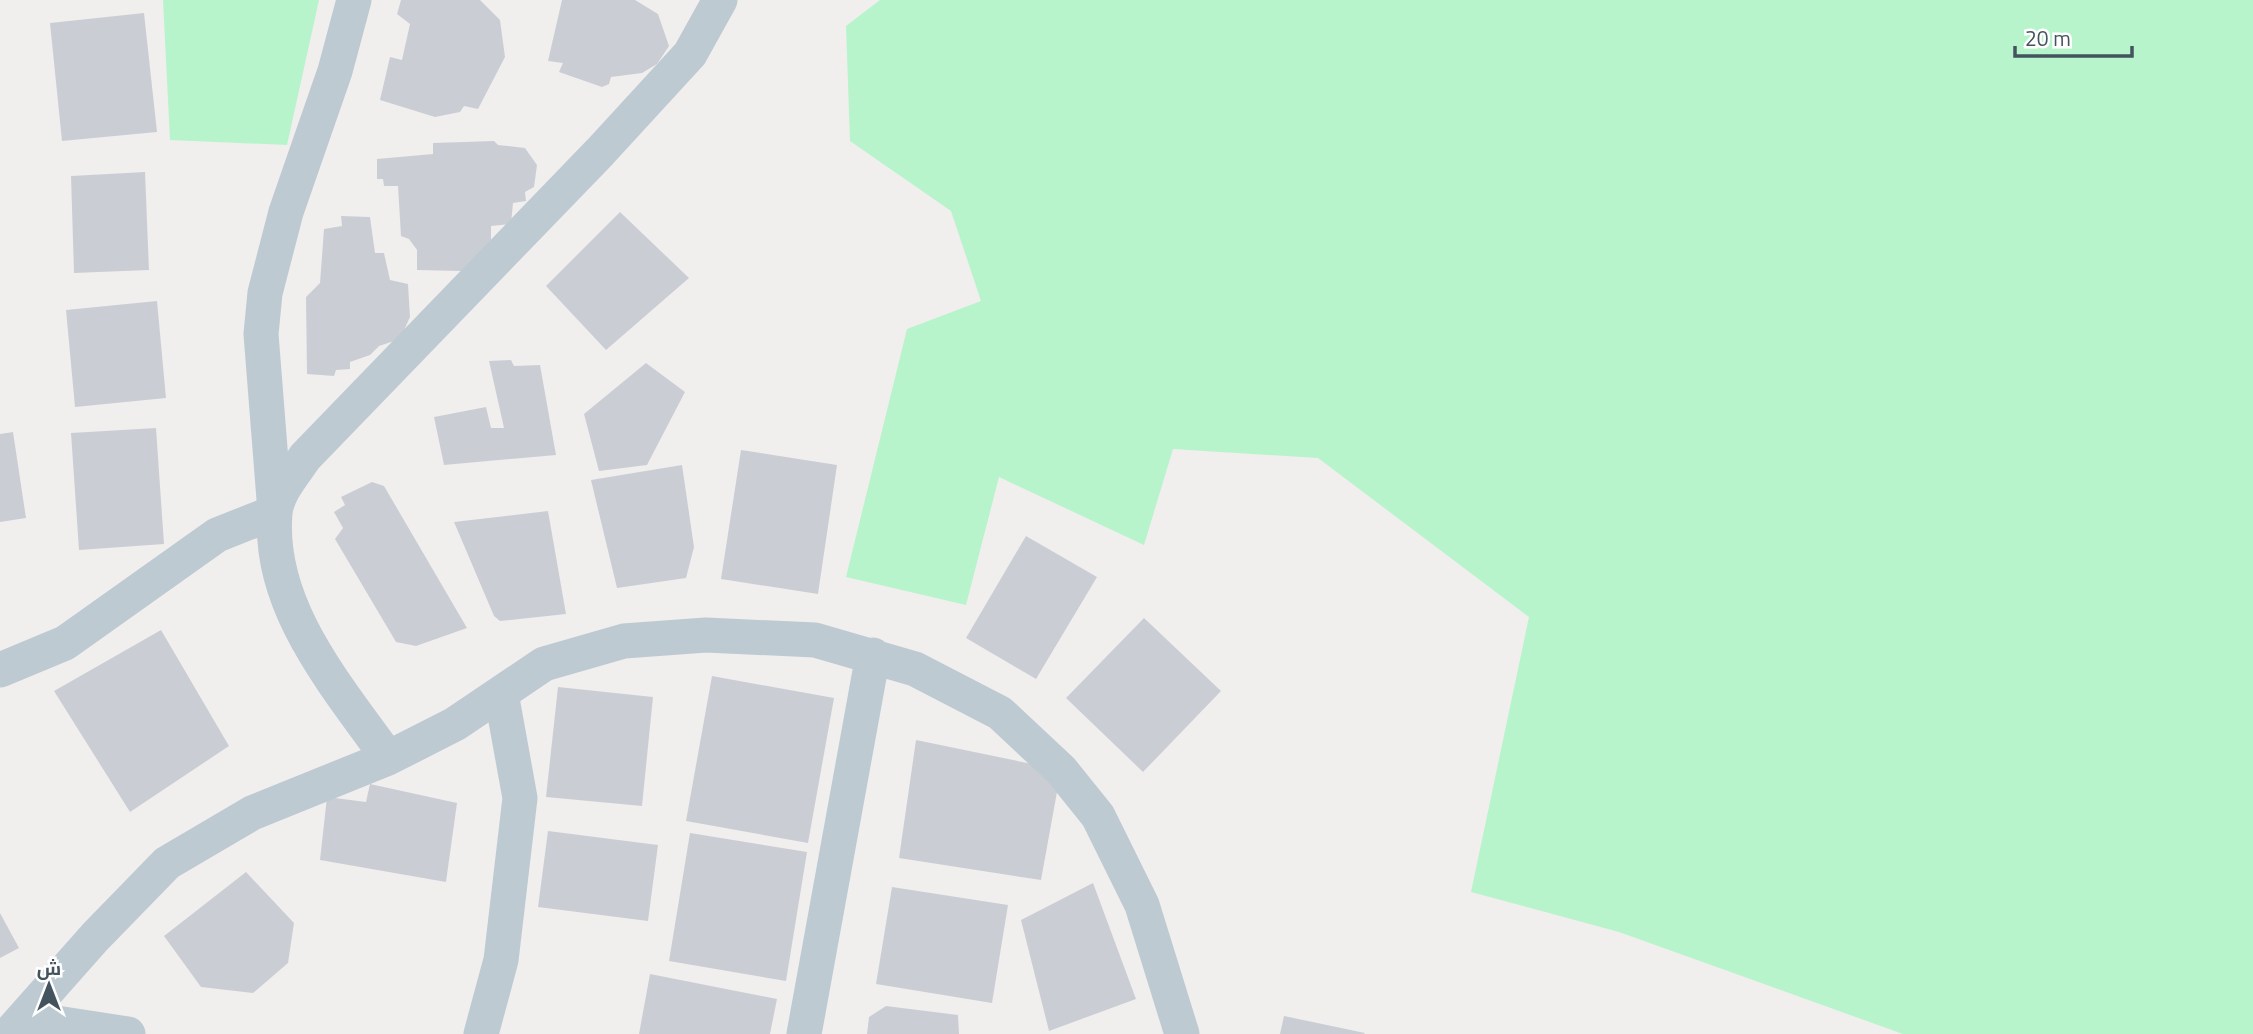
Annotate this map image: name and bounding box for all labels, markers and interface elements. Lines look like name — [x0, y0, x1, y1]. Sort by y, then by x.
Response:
scale bar — [2015, 14, 2132, 58]
text: 20 m — [2025, 22, 2071, 54]
north arrow — [14, 950, 84, 1020]
text: ش — [37, 953, 61, 982]

